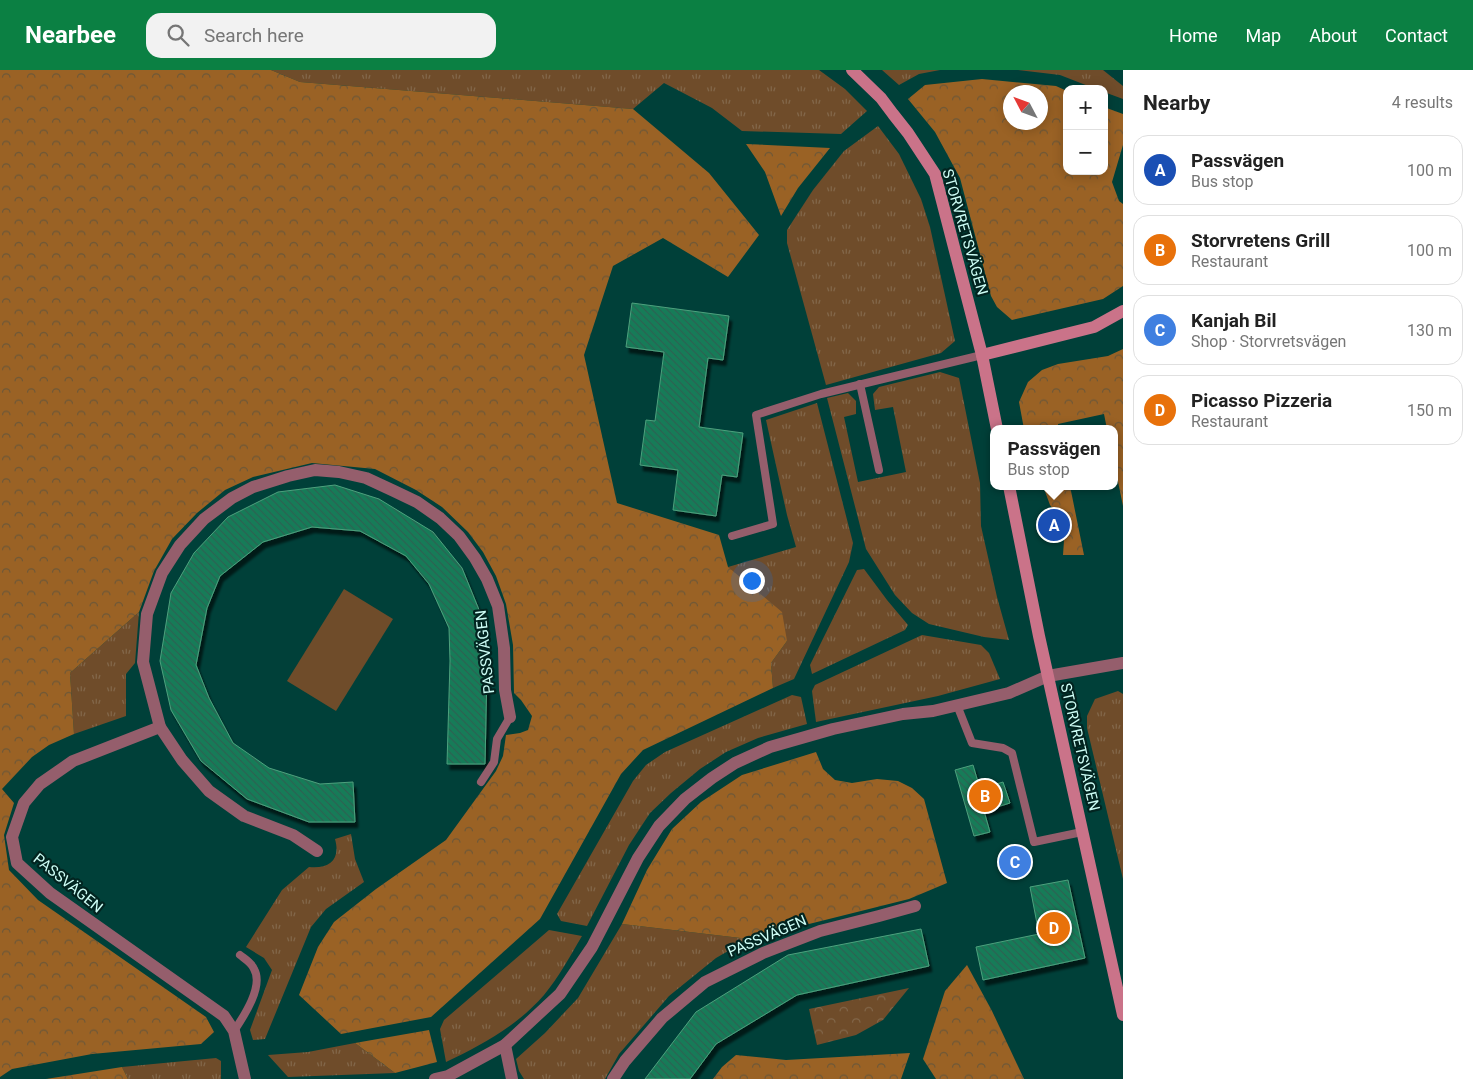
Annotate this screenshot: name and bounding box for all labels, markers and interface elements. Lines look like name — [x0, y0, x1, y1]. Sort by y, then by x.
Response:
search box — [146, 13, 496, 58]
text: Nearbee — [25, 21, 116, 49]
icon: search — [164, 21, 192, 49]
text: Search here — [204, 24, 304, 47]
text: Home — [1169, 25, 1218, 46]
text: Map — [1246, 25, 1281, 46]
text: About — [1309, 25, 1357, 46]
text: Contact — [1385, 25, 1448, 46]
north arrow — [1003, 85, 1048, 130]
map controls — [1063, 85, 1108, 175]
button: + — [1063, 85, 1108, 130]
text: Nearby — [1143, 91, 1210, 115]
text: 4 results — [1392, 93, 1453, 112]
button: − — [1063, 130, 1108, 175]
text: Passvägen — [1191, 149, 1284, 172]
text: A — [1155, 161, 1165, 180]
text: 100 m — [1407, 161, 1452, 180]
street label: STORVRETSVÄGEN — [938, 167, 992, 297]
text: Bus stop — [1191, 172, 1253, 191]
text: Storvretens Grill — [1191, 229, 1330, 252]
text: B — [1155, 241, 1165, 260]
text: 100 m — [1407, 241, 1452, 260]
text: Restaurant — [1191, 252, 1268, 271]
text: Kanjah Bil — [1191, 309, 1277, 332]
text: C — [1155, 321, 1165, 340]
text: 130 m — [1407, 321, 1452, 340]
text: Shop · Storvretsvägen — [1191, 332, 1346, 351]
text: Picasso Pizzeria — [1191, 389, 1332, 412]
text: D — [1155, 401, 1165, 420]
text: 150 m — [1407, 401, 1452, 420]
text: Restaurant — [1191, 412, 1268, 431]
popup — [990, 425, 1118, 490]
text: Passvägen — [1007, 437, 1101, 460]
text: Bus stop — [1007, 460, 1070, 479]
pin: A — [1038, 506, 1070, 544]
your location — [739, 568, 765, 594]
street label: PASSVÄGEN — [472, 609, 498, 695]
street label: STORVRETSVÄGEN — [1057, 681, 1103, 813]
pin: B — [969, 777, 1001, 815]
pin: C — [999, 843, 1031, 881]
street label: PASSVÄGEN — [30, 850, 106, 916]
pin: D — [1038, 909, 1070, 947]
street label: PASSVÄGEN — [725, 911, 809, 961]

